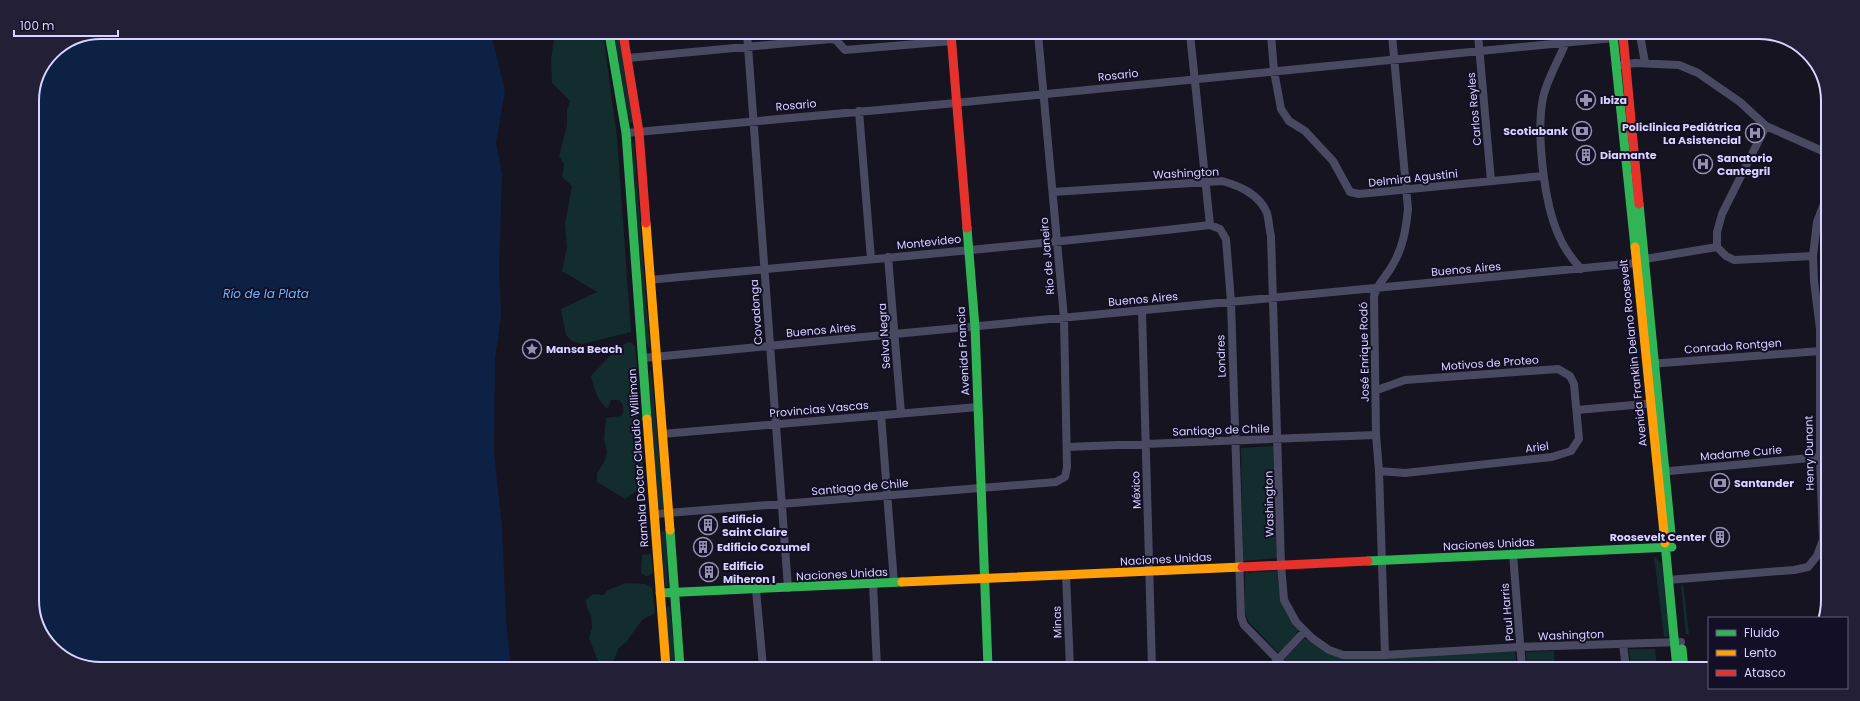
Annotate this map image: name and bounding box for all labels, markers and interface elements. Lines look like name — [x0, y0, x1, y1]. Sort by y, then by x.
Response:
scale bar — [14, 12, 118, 38]
text: 100 m — [20, 17, 54, 34]
street label: Rosario — [1097, 65, 1139, 85]
street label: Carlos Reyles — [1463, 71, 1485, 146]
pharmacy icon: Ibiza — [1575, 89, 1597, 111]
place label: Ibiza — [1600, 92, 1627, 108]
street label: Rosario — [775, 95, 817, 115]
place label: Policlinica Pediátrica La Asistencial — [1622, 119, 1741, 148]
bank icon: Scotiabank — [1571, 120, 1593, 142]
hospital icon: Policlinica Pediátrica La Asistencial — [1744, 122, 1766, 144]
place label: Scotiabank — [1503, 123, 1568, 139]
building icon: Diamante — [1575, 144, 1597, 166]
place label: Diamante — [1600, 147, 1657, 163]
place label: Sanatorio Cantegril — [1717, 150, 1773, 179]
hospital icon: Sanatorio Cantegril — [1692, 153, 1714, 175]
street label: Washington — [1153, 163, 1219, 183]
street label: Delmira Agustini — [1367, 165, 1459, 191]
street label: Rio de Janeiro — [1036, 217, 1058, 295]
street label: Montevideo — [896, 231, 962, 253]
street label: Buenos Aires — [1430, 258, 1502, 280]
street label: Avenida Franklin Delano Roosevelt — [1615, 259, 1651, 447]
street label: Covadonga — [746, 279, 766, 345]
water label: Río de la Plata — [223, 285, 309, 302]
street label: Buenos Aires — [1107, 288, 1179, 310]
street label: Selva Negra — [874, 302, 894, 370]
street label: José Enrique Rodó — [1355, 302, 1373, 402]
street label: Avenida Francia — [953, 306, 973, 396]
street label: Buenos Aires — [785, 319, 857, 341]
street label: Londres — [1212, 334, 1230, 378]
street label: Conrado Rontgen — [1684, 335, 1782, 357]
place icon: Mansa Beach — [521, 338, 543, 360]
place label: Mansa Beach — [546, 341, 622, 357]
street label: Motivos de Proteo — [1441, 352, 1539, 374]
street label: Rambla Doctor Claudio Williman — [624, 368, 652, 548]
street label: Provincias Vascas — [769, 397, 869, 421]
street label: Henry Dunant — [1800, 415, 1818, 491]
street label: Santiago de Chile — [1172, 420, 1270, 440]
street label: Ariel — [1524, 438, 1550, 456]
street label: Madame Curie — [1699, 441, 1783, 465]
street label: México — [1127, 471, 1145, 509]
street label: Washington — [1260, 471, 1278, 537]
bank icon: Santander — [1709, 472, 1731, 494]
street label: Santiago de Chile — [811, 475, 909, 499]
place label: Santander — [1734, 475, 1794, 491]
place label: Edificio Saint Claire — [722, 511, 788, 540]
building icon: Edificio Saint Claire — [697, 514, 719, 536]
building icon: Roosevelt Center — [1709, 526, 1731, 548]
place label: Roosevelt Center — [1610, 529, 1706, 545]
street label: Naciones Unidas — [1443, 534, 1536, 554]
building icon: Edificio Cozumel — [692, 536, 714, 558]
place label: Edificio Cozumel — [717, 539, 810, 555]
street label: Naciones Unidas — [1120, 549, 1213, 569]
place label: Edificio Miheron I — [723, 558, 775, 587]
building icon: Edificio Miheron I — [698, 561, 720, 583]
street label: Naciones Unidas — [796, 564, 889, 584]
street label: Paul Harris — [1496, 582, 1518, 642]
street label: Minas — [1048, 605, 1066, 638]
legend — [1708, 617, 1848, 689]
text: Fluido — [1744, 624, 1780, 641]
street label: Washington — [1538, 626, 1604, 644]
text: Lento — [1744, 644, 1777, 661]
text: Atasco — [1744, 664, 1786, 681]

